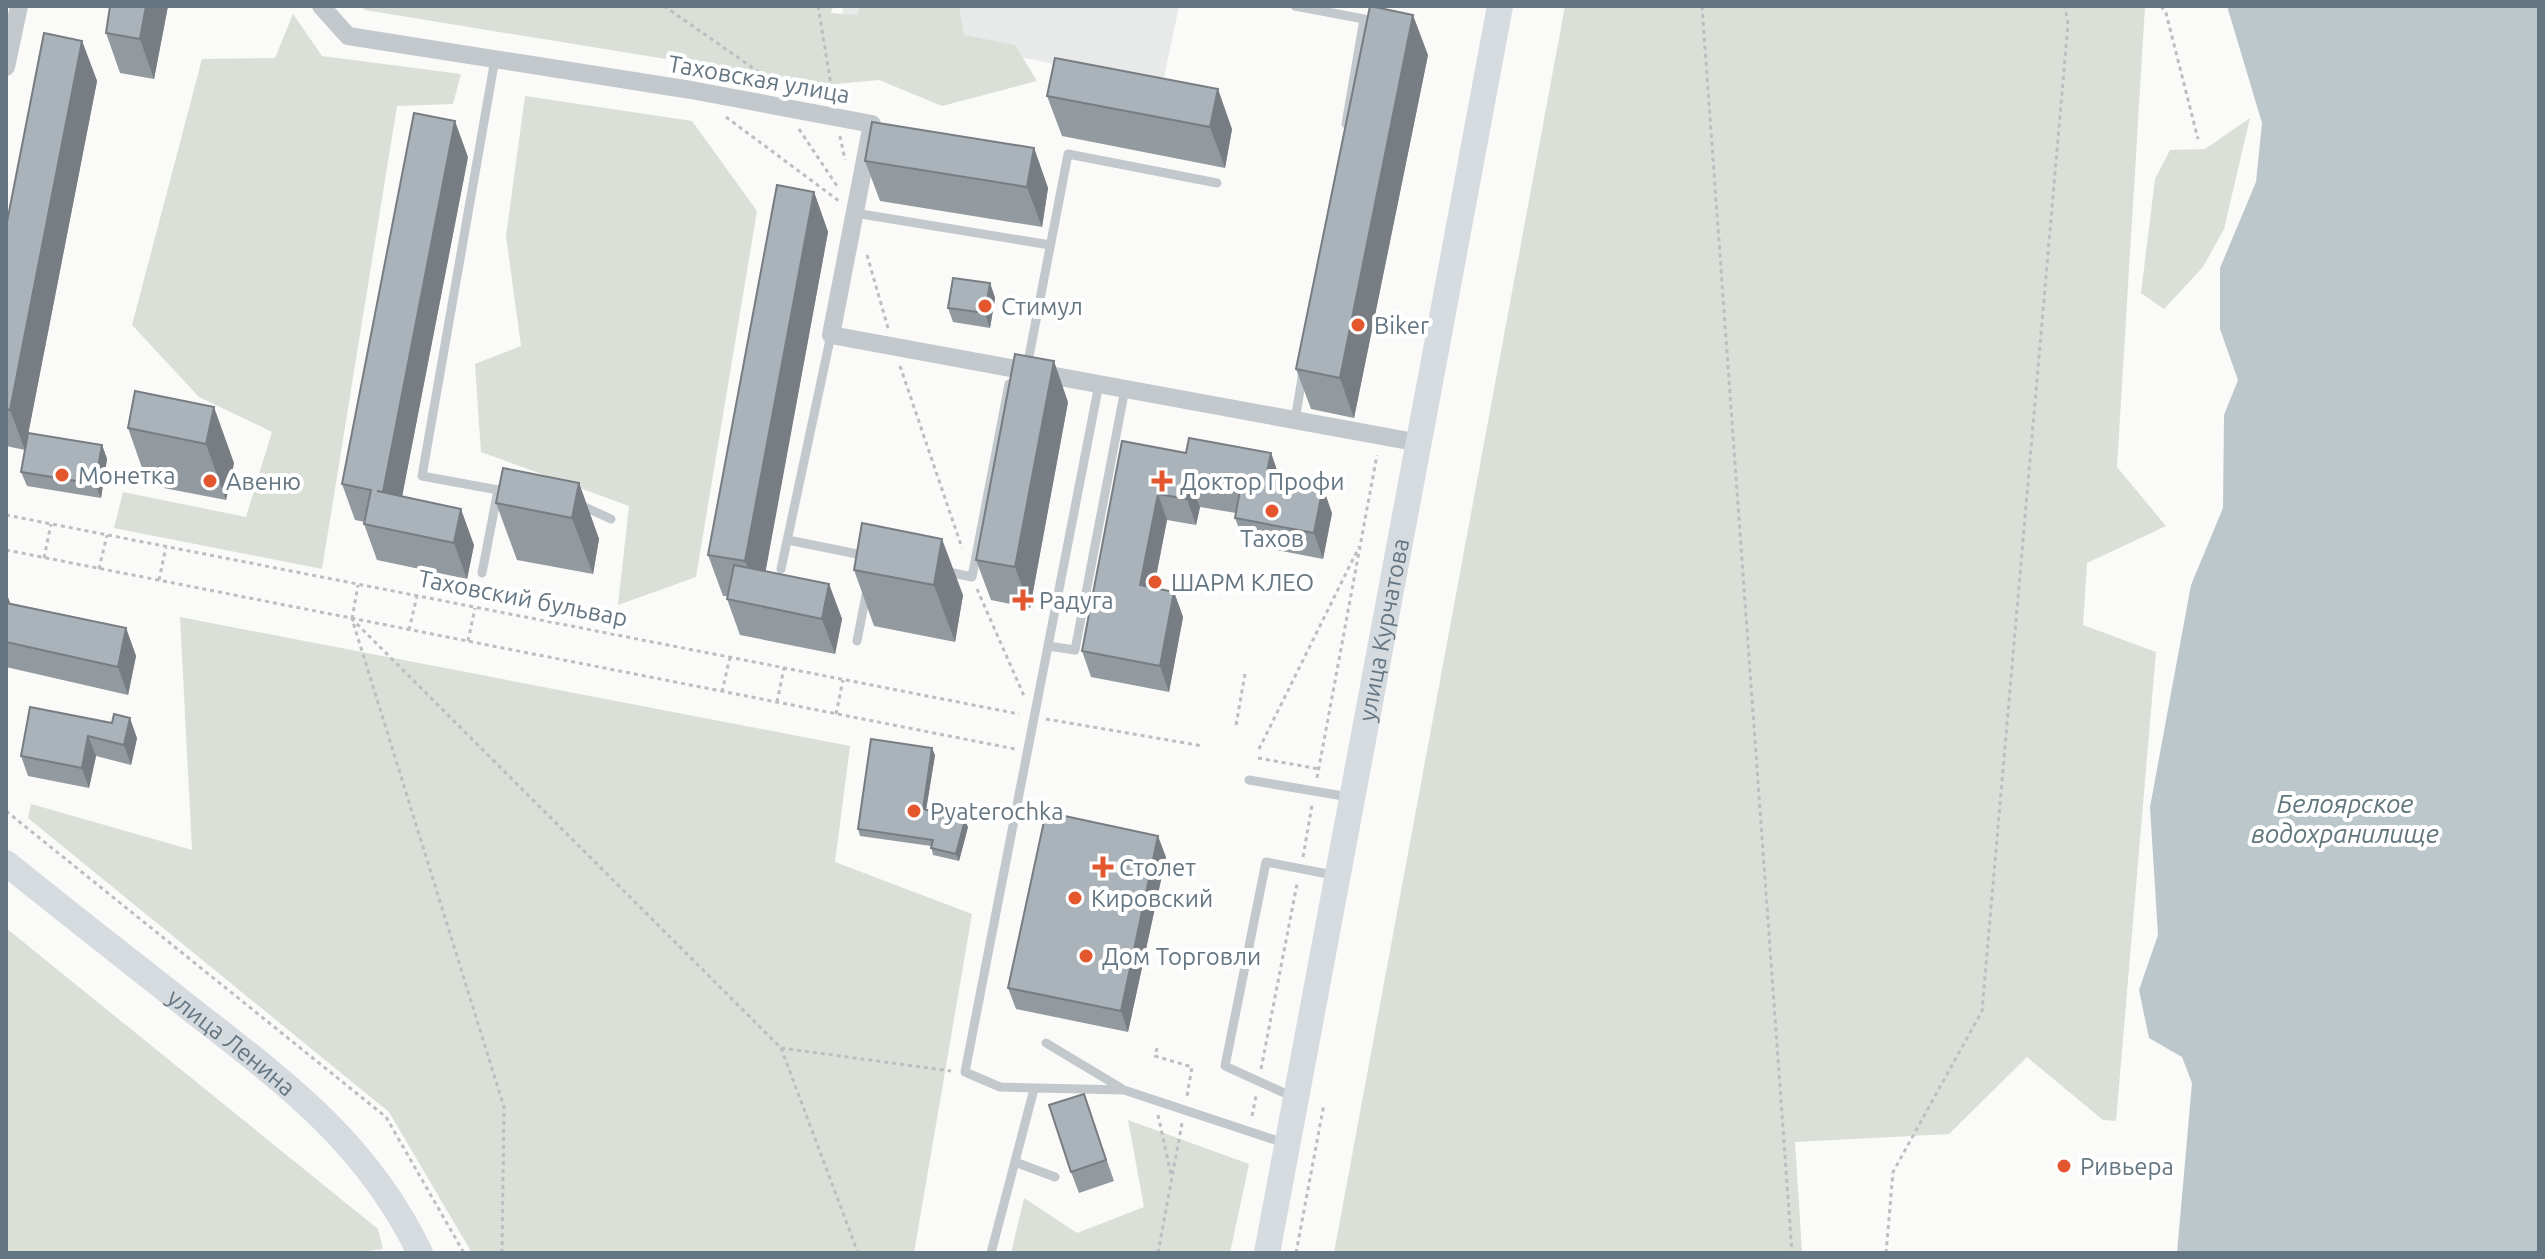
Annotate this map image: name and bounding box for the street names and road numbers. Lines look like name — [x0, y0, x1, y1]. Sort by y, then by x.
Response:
street label: Таховская улица — [666, 50, 852, 108]
street label: улица Курчатова — [1353, 536, 1414, 724]
street label: Таховский бульвар — [416, 564, 630, 632]
street label: улица Ленина — [162, 983, 301, 1101]

